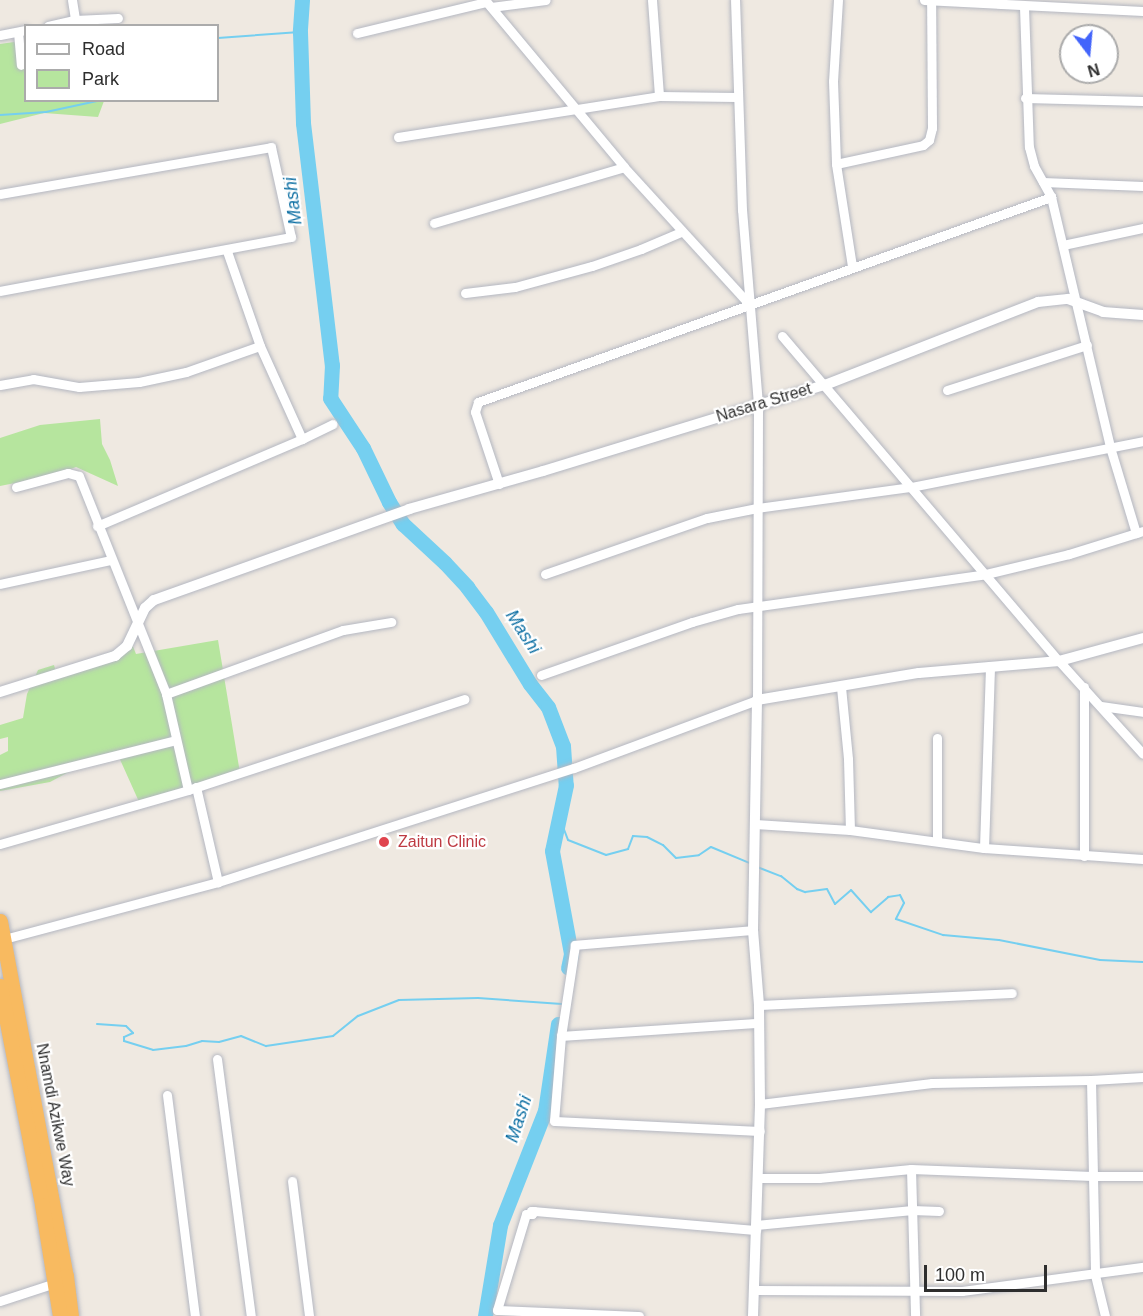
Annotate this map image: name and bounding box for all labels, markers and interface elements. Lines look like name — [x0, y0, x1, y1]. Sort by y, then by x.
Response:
legend — [24, 24, 219, 102]
north arrow — [1059, 24, 1119, 84]
text: Road — [82, 39, 125, 59]
text: N — [1086, 60, 1101, 80]
text: Park — [82, 69, 119, 89]
water label: Mashi — [279, 176, 307, 226]
street label: Nasara Street — [714, 379, 814, 427]
water label: Mashi — [501, 606, 545, 658]
place label: Zaitun Clinic — [398, 832, 486, 852]
marker: Zaitun Clinic — [375, 833, 393, 851]
street label: Nnamdi Azikwe Way — [32, 1041, 78, 1189]
water label: Mashi — [501, 1093, 537, 1145]
scale bar — [927, 1253, 1050, 1291]
text: 100 m — [935, 1265, 985, 1285]

